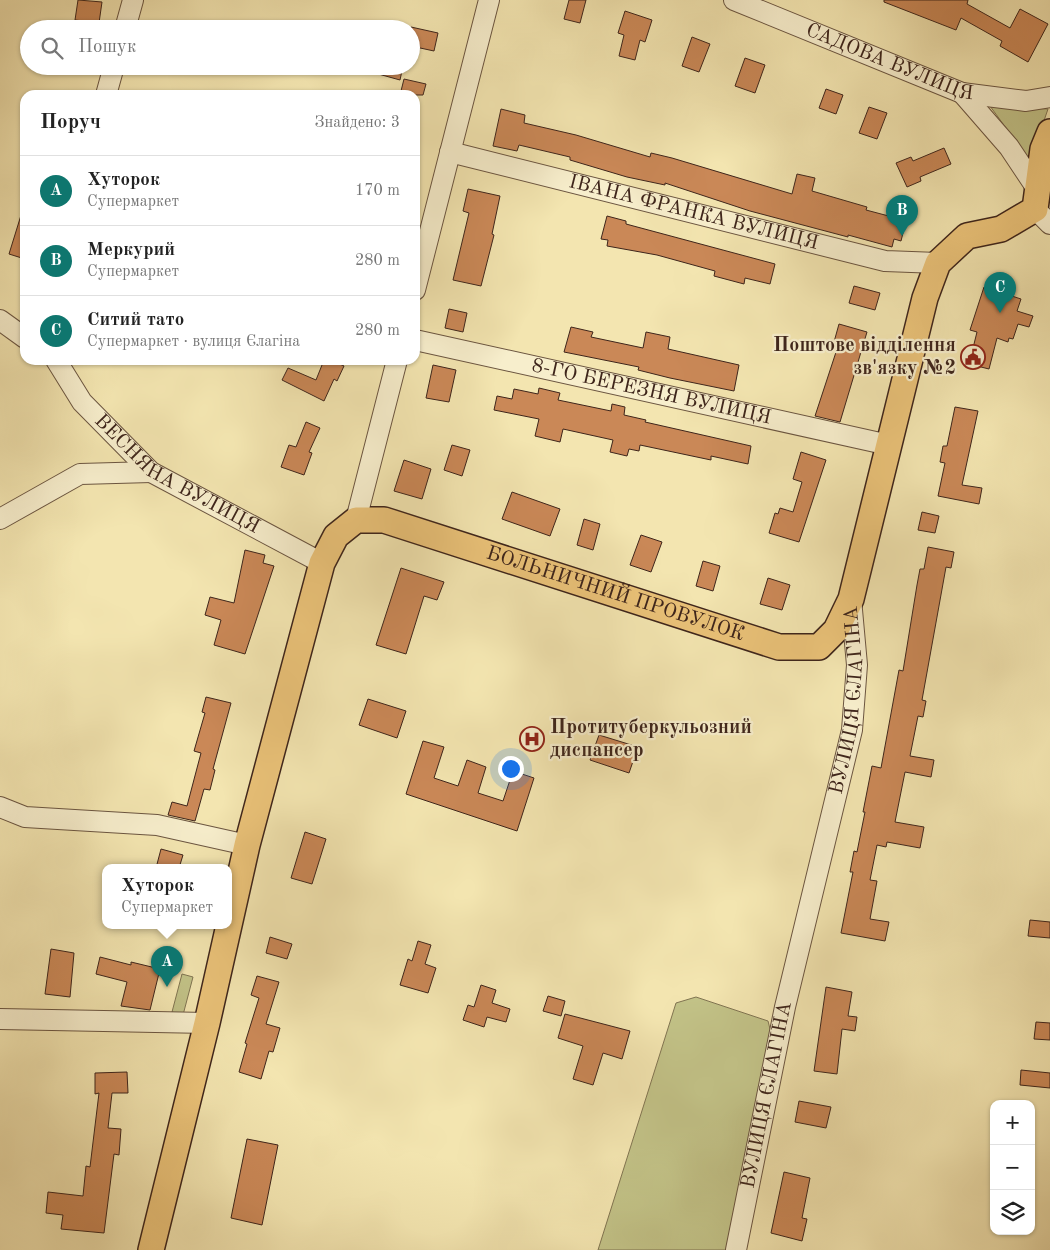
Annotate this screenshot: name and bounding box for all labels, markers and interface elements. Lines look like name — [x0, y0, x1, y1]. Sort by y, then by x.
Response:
search box — [20, 20, 420, 75]
street label: САДОВА ВУЛИЦЯ — [803, 20, 975, 104]
icon: search — [38, 34, 66, 62]
text: Пошук — [78, 38, 136, 57]
text: Поруч — [40, 112, 101, 133]
text: Знайдено: 3 — [315, 115, 400, 131]
text: Хуторок — [87, 171, 160, 190]
street label: ІВАНА ФРАНКА ВУЛИЦЯ — [567, 172, 820, 254]
text: A — [50, 183, 62, 199]
text: 170 m — [355, 183, 400, 199]
text: Супермаркет — [87, 194, 179, 210]
pin: B — [886, 195, 918, 236]
text: Меркурий — [87, 241, 175, 260]
text: B — [50, 253, 62, 269]
text: 280 m — [355, 253, 400, 269]
text: Супермаркет — [87, 264, 179, 280]
pin: C — [984, 272, 1016, 313]
text: Ситий тато — [87, 311, 184, 330]
text: C — [51, 323, 61, 339]
text: 280 m — [355, 323, 400, 339]
text: Супермаркет · вулиця Єлагіна — [87, 334, 300, 350]
place label: Поштове відділення зв'язку №2 — [773, 336, 956, 379]
public building icon: Поштове відділення зв'язку №2 — [960, 344, 986, 370]
street label: 8-ГО БЕРЕЗНЯ ВУЛИЦЯ — [530, 356, 773, 429]
street label: ВЕСНЯНА ВУЛИЦЯ — [90, 411, 262, 538]
street label: БОЛЬНИЧНИЙ ПРОВУЛОК — [484, 544, 747, 645]
street label: ВУЛИЦЯ ЄЛАГІНА — [827, 605, 868, 796]
place label: Протитуберкульозний диспансер — [550, 718, 752, 761]
hospital icon: Протитуберкульозний диспансер — [519, 726, 545, 752]
your location — [498, 756, 524, 782]
popup — [102, 864, 232, 929]
text: Хуторок — [121, 877, 194, 896]
text: Супермаркет — [121, 900, 213, 916]
pin: A — [151, 946, 183, 987]
street label: ВУЛИЦЯ ЄЛАГІНА — [739, 1000, 796, 1190]
map controls — [990, 1100, 1035, 1235]
button: + — [990, 1100, 1035, 1145]
button: − — [990, 1145, 1035, 1190]
button: layers — [990, 1190, 1035, 1235]

